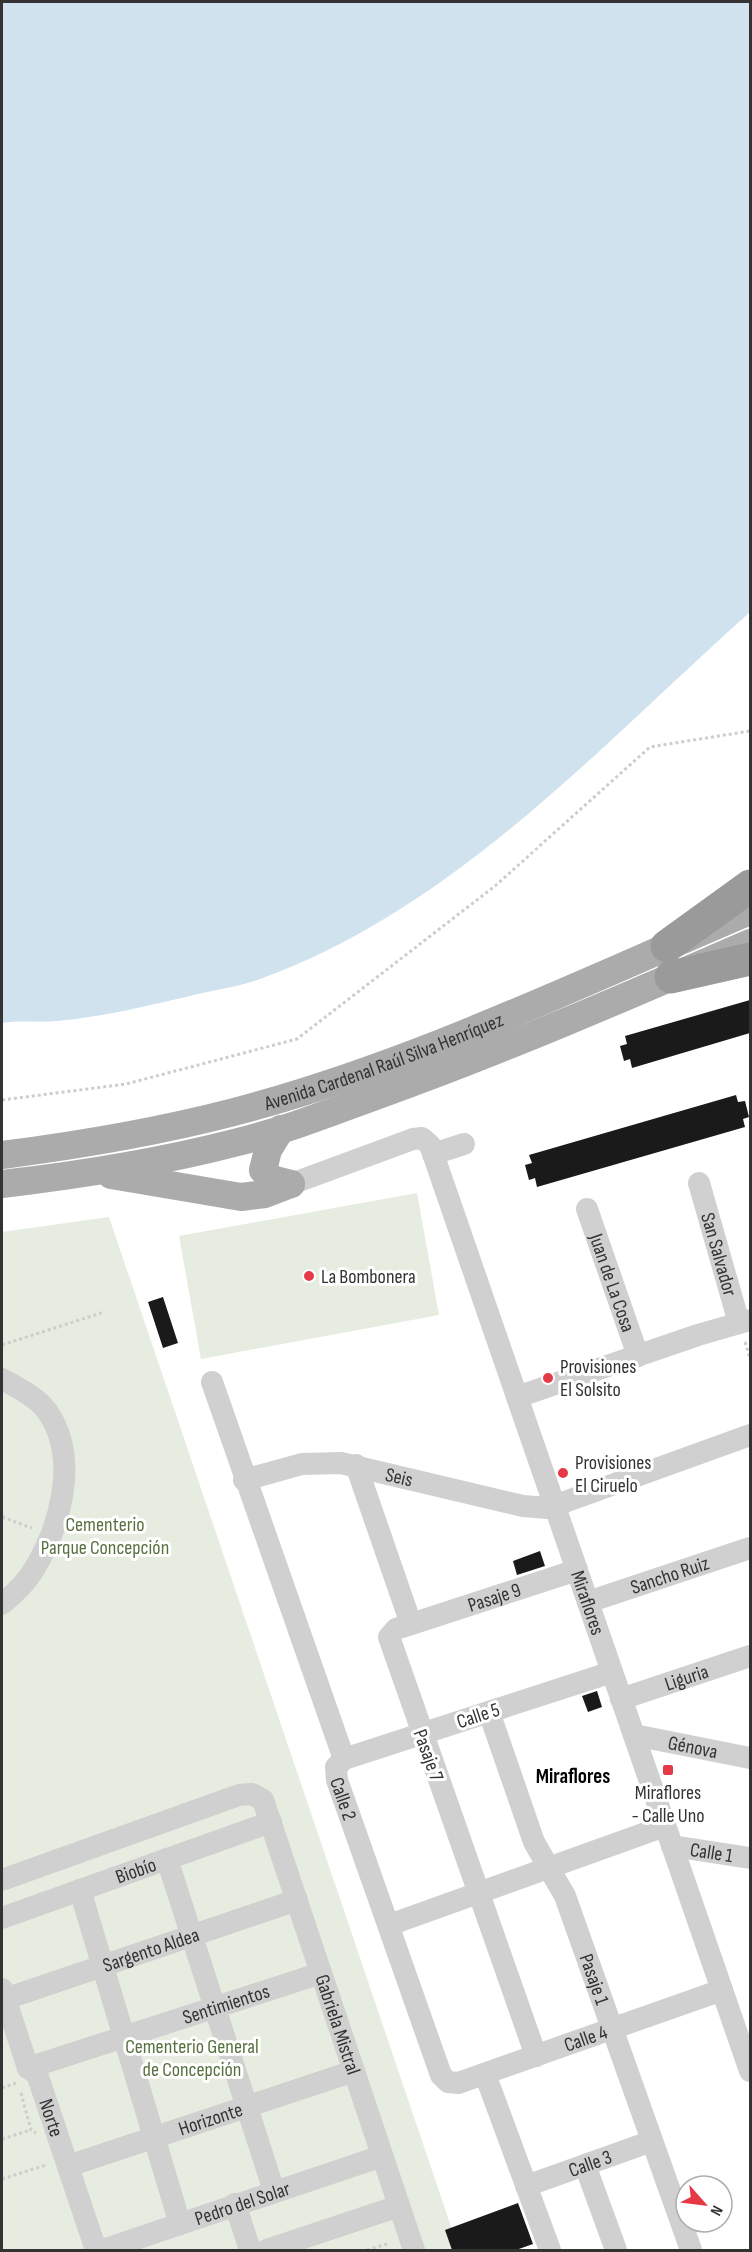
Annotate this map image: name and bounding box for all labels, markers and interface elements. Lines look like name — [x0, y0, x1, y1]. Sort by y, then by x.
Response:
street label: Avenida Cardenal Raúl Silva Henríquez — [261, 1008, 507, 1116]
street label: San Salvador — [695, 1210, 742, 1299]
street label: Juan de La Cosa — [583, 1230, 640, 1335]
place label: La Bombonera — [321, 1265, 416, 1289]
marker: La Bombonera — [302, 1269, 316, 1283]
place label: Provisiones El Solsito — [560, 1355, 636, 1402]
marker: Provisiones El Solsito — [541, 1371, 555, 1385]
place label: Provisiones El Ciruelo — [575, 1451, 651, 1498]
street label: Seis — [383, 1463, 415, 1493]
marker: Provisiones El Ciruelo — [556, 1466, 570, 1480]
park label: Cementerio Parque Concepción — [41, 1513, 169, 1560]
street label: Sancho Ruiz — [627, 1551, 712, 1600]
street label: Miraflores — [565, 1568, 609, 1638]
street label: Pasaje 9 — [465, 1578, 524, 1618]
street label: Liguria — [662, 1660, 712, 1697]
street label: Calle 5 — [454, 1698, 503, 1734]
street label: Pasaje 7 — [408, 1726, 448, 1785]
street label: Génova — [666, 1731, 719, 1764]
marker: Miraflores - Calle Uno — [661, 1763, 675, 1777]
district label: Miraflores — [536, 1764, 610, 1789]
street label: Calle 2 — [324, 1774, 361, 1824]
place label: Miraflores - Calle Uno — [631, 1781, 705, 1828]
street label: Calle 1 — [688, 1838, 734, 1868]
street label: Biobío — [113, 1853, 160, 1889]
street label: Sargento Aldea — [100, 1923, 202, 1978]
street label: Pasaje 1 — [574, 1951, 614, 2008]
street label: Gabriela Mistral — [309, 1972, 365, 2078]
street label: Sentimientos — [180, 1980, 273, 2030]
street label: Calle 4 — [561, 2020, 611, 2058]
park label: Cementerio General de Concepción — [125, 2035, 259, 2082]
street label: Norte — [33, 2096, 68, 2140]
street label: Horizonte — [176, 2098, 246, 2141]
street label: Calle 3 — [566, 2145, 615, 2183]
north arrow — [674, 2174, 734, 2234]
street label: Pedro del Solar — [192, 2177, 294, 2231]
text: N — [706, 2202, 726, 2219]

